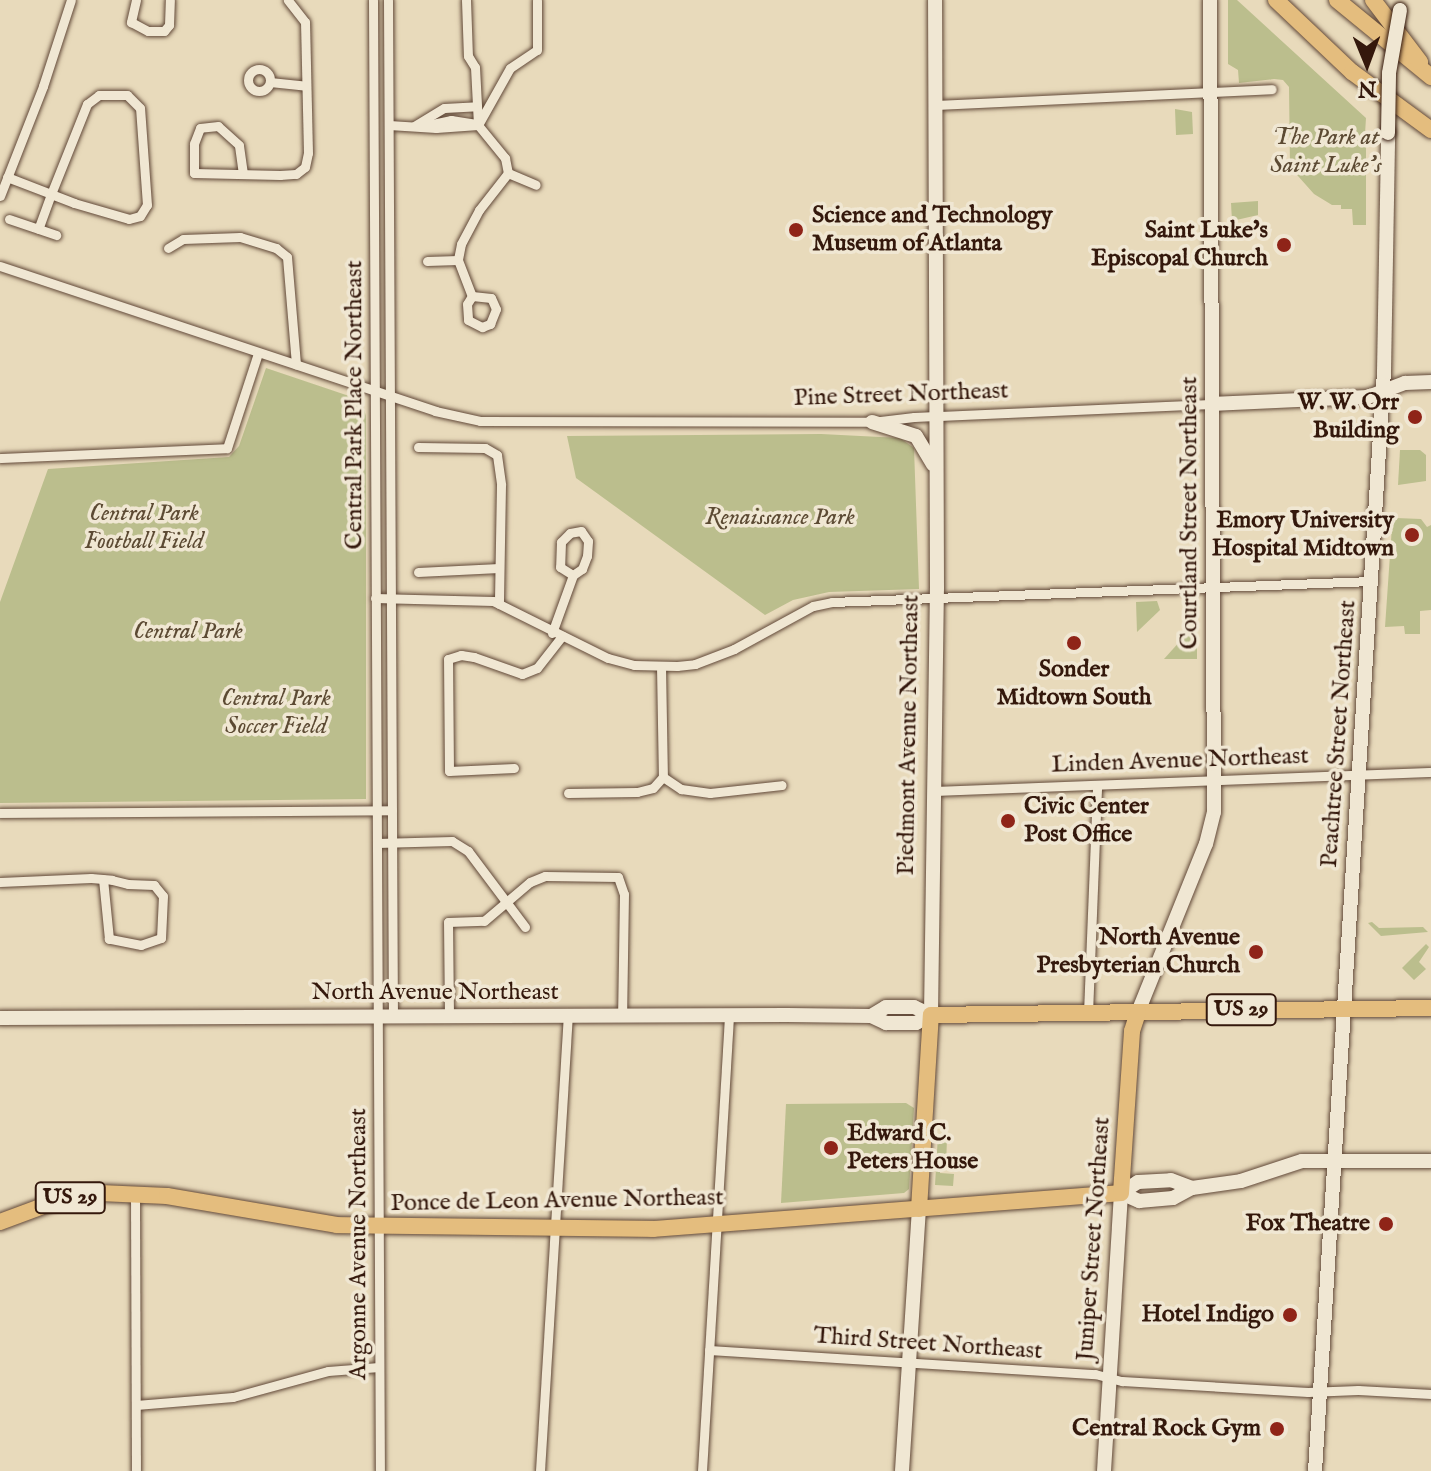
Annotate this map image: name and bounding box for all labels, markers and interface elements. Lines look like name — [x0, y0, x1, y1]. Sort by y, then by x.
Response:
north arrow — [1327, 24, 1407, 104]
text: N — [1358, 74, 1377, 102]
park label: The Park at Saint Luke's — [1270, 124, 1382, 180]
place label: Science and Technology Museum of Atlanta — [812, 202, 1053, 258]
place label: Saint Luke's Episcopal Church — [1091, 217, 1268, 273]
marker: Science and Technology Museum of Atlanta — [787, 221, 805, 239]
marker: Saint Luke's Episcopal Church — [1275, 236, 1293, 254]
street label: Central Park Place Northeast — [341, 260, 369, 550]
street label: Pine Street Northeast — [793, 377, 1009, 413]
street label: Courtland Street Northeast — [1176, 377, 1204, 649]
place label: W. W. Orr Building — [1298, 389, 1399, 445]
marker: W. W. Orr Building — [1406, 408, 1424, 426]
park label: Central Park Football Field — [84, 500, 204, 556]
park label: Renaissance Park — [705, 504, 855, 532]
place label: Emory University Hospital Midtown — [1212, 507, 1394, 563]
marker: Emory University Hospital Midtown — [1401, 524, 1423, 546]
street label: Piedmont Avenue Northeast — [892, 594, 926, 876]
street label: Peachtree Street Northeast — [1315, 599, 1363, 869]
park label: Central Park — [133, 618, 243, 646]
marker: Sonder Midtown South — [1065, 634, 1083, 652]
place label: Sonder Midtown South — [997, 656, 1151, 712]
park label: Central Park Soccer Field — [221, 685, 331, 741]
street label: Linden Avenue Northeast — [1051, 742, 1309, 780]
place label: Civic Center Post Office — [1024, 793, 1149, 849]
marker: Civic Center Post Office — [999, 812, 1017, 830]
place label: North Avenue Presbyterian Church — [1036, 924, 1240, 980]
marker: North Avenue Presbyterian Church — [1247, 943, 1265, 961]
street label: North Avenue Northeast — [311, 979, 559, 1007]
road number: US 29 — [1205, 992, 1277, 1028]
street label: Argonne Avenue Northeast — [345, 1108, 373, 1380]
street label: Juniper Street Northeast — [1071, 1116, 1117, 1362]
place label: Edward C. Peters House — [847, 1120, 978, 1176]
marker: Edward C. Peters House — [822, 1139, 840, 1157]
road number: US 29 — [34, 1180, 106, 1216]
street label: Ponce de Leon Avenue Northeast — [390, 1184, 724, 1218]
place label: Fox Theatre — [1246, 1210, 1370, 1238]
marker: Fox Theatre — [1377, 1215, 1395, 1233]
place label: Hotel Indigo — [1142, 1301, 1274, 1329]
marker: Hotel Indigo — [1281, 1306, 1299, 1324]
street label: Third Street Northeast — [813, 1322, 1043, 1366]
place label: Central Rock Gym — [1072, 1415, 1261, 1443]
marker: Central Rock Gym — [1268, 1420, 1286, 1438]

